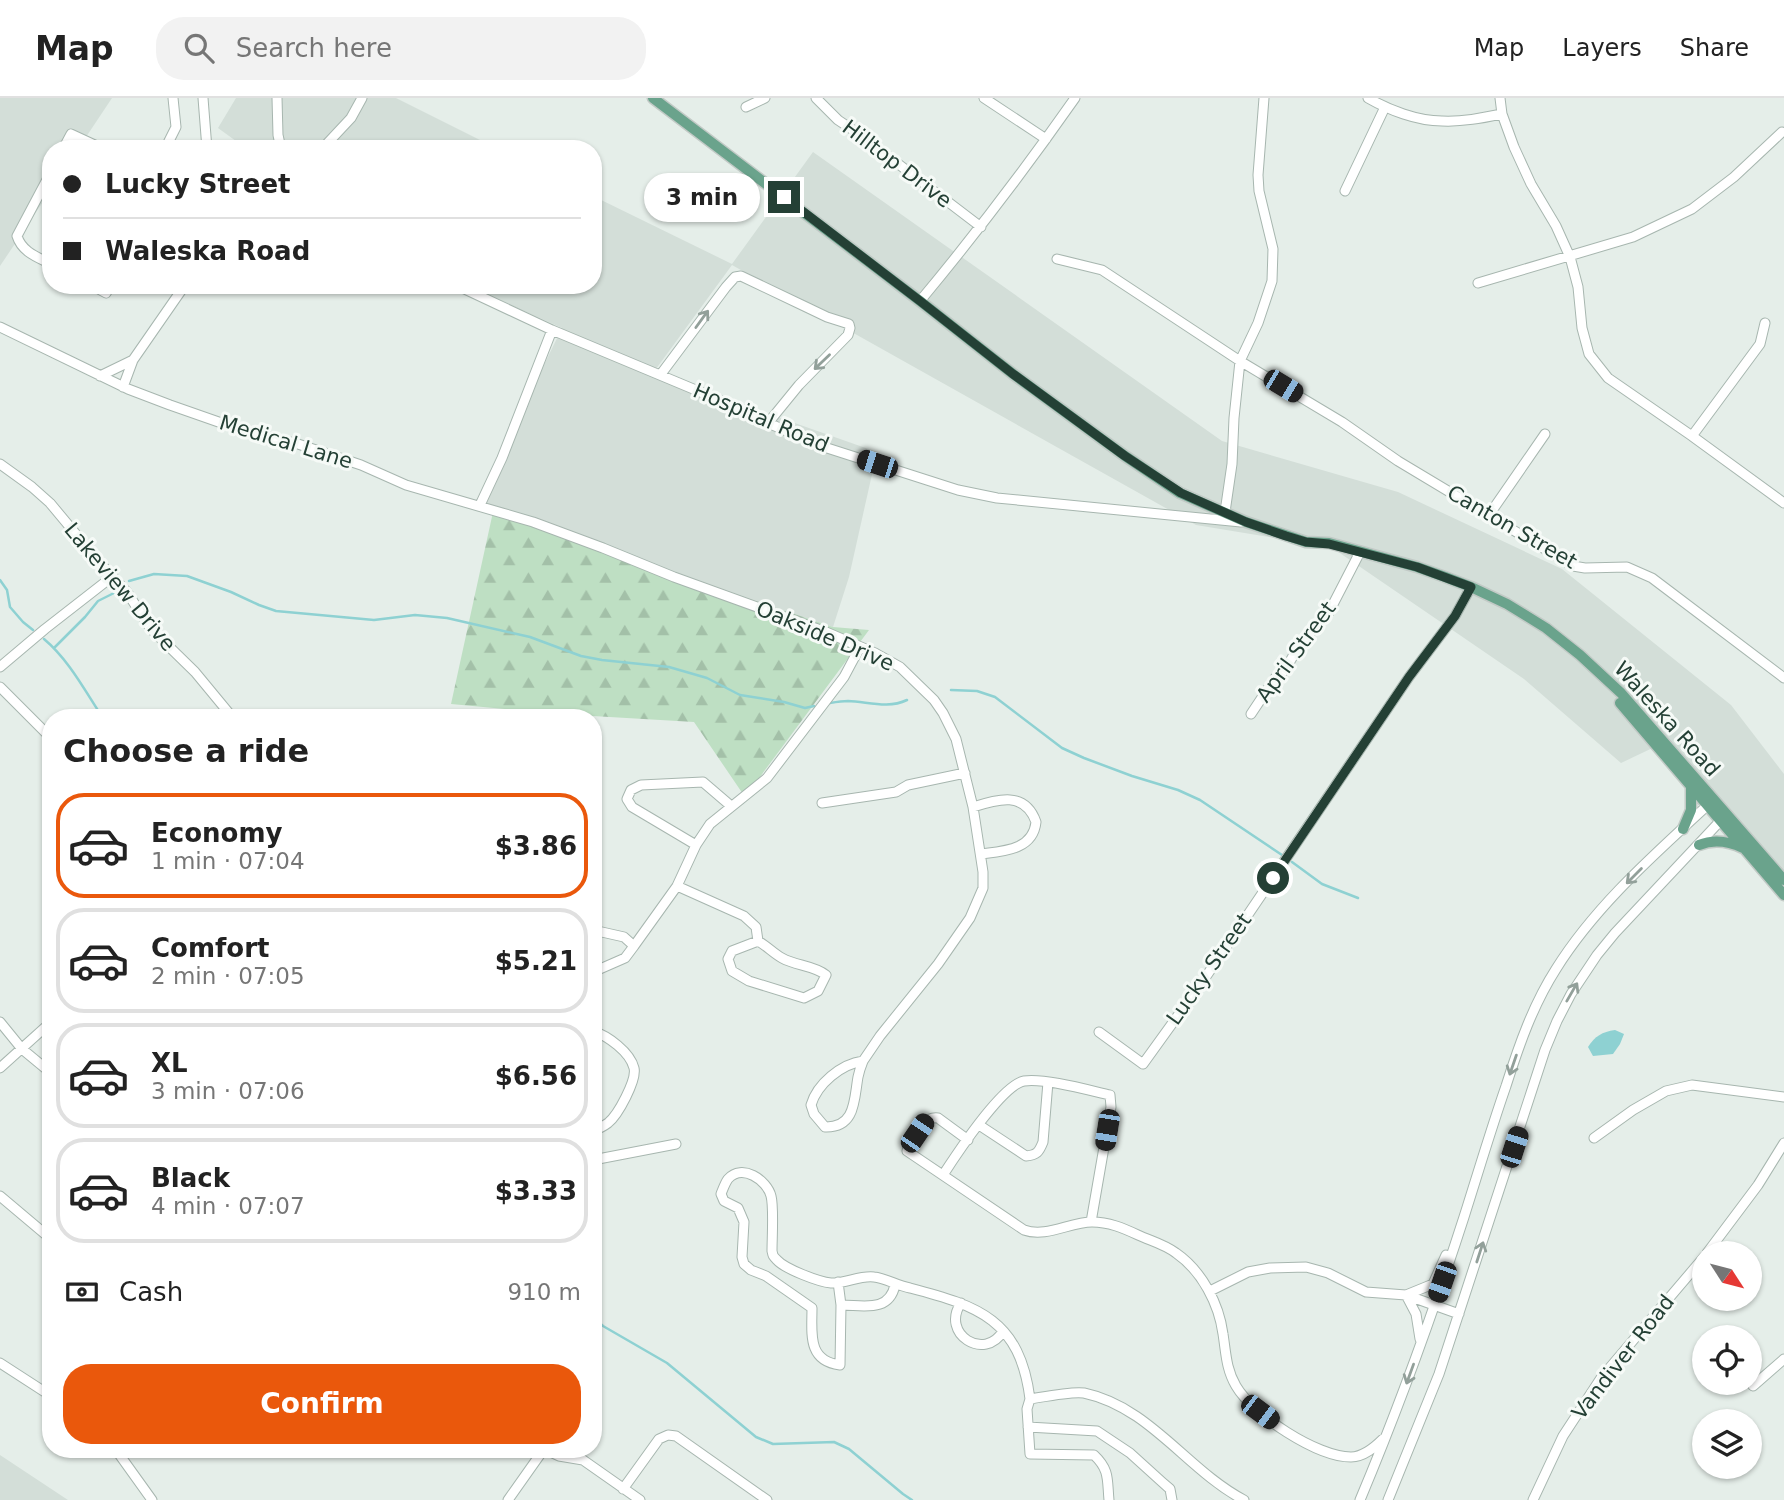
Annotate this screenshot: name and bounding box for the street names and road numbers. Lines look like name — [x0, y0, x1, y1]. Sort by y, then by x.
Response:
street label: Hilltop Drive — [838, 115, 956, 213]
street label: Hospital Road — [690, 379, 832, 457]
street label: Medical Lane — [217, 410, 355, 474]
street label: Canton Street — [1443, 480, 1581, 574]
street label: Lakeview Drive — [59, 518, 181, 656]
street label: Oakside Drive — [753, 596, 897, 676]
street label: April Street — [1251, 597, 1341, 707]
street label: Waleska Road — [1609, 657, 1725, 781]
street label: Lucky Street — [1162, 909, 1256, 1029]
street label: Vandiver Road — [1567, 1290, 1679, 1424]

